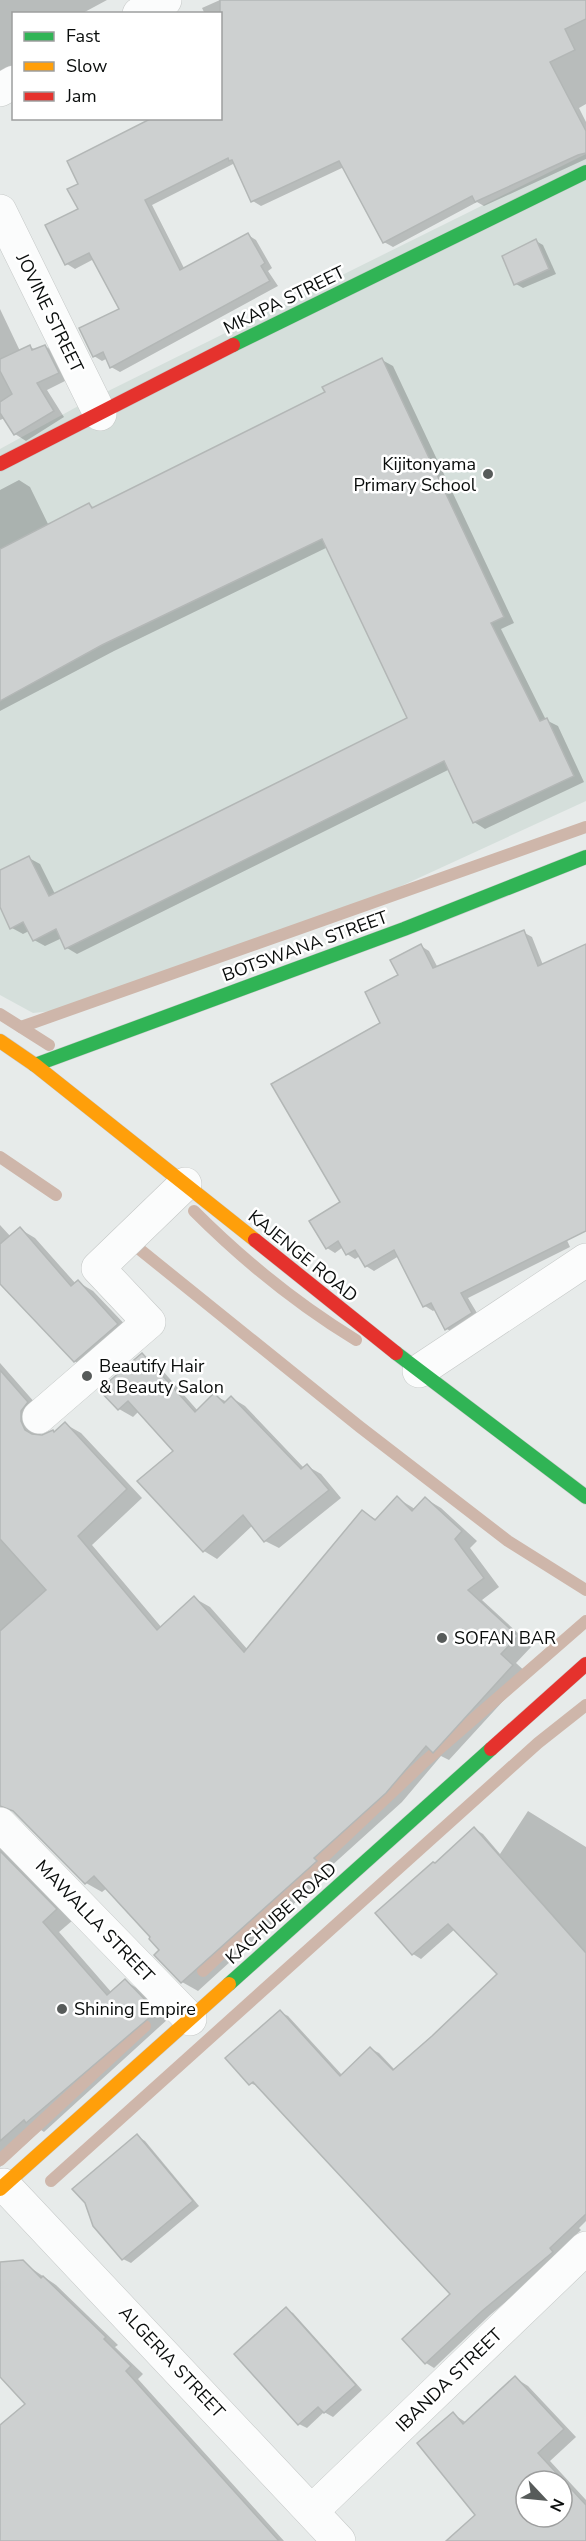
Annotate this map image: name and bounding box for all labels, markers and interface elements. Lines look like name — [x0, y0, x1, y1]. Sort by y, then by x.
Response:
legend — [12, 12, 222, 120]
text: Fast — [66, 24, 101, 48]
text: Slow — [66, 54, 107, 78]
text: Jam — [65, 84, 97, 108]
street label: JOVINE STREET — [10, 248, 89, 377]
street label: MKAPA STREET — [219, 260, 349, 340]
place label: Kijitonyama Primary School — [353, 452, 477, 497]
marker: Kijitonyama Primary School — [481, 467, 495, 481]
street label: BOTSWANA STREET — [219, 905, 391, 987]
street label: KAJENGE ROAD — [243, 1204, 363, 1308]
place label: Beautify Hair & Beauty Salon — [99, 1354, 224, 1399]
marker: Beautify Hair & Beauty Salon — [80, 1369, 94, 1383]
place label: SOFAN BAR — [454, 1626, 556, 1650]
marker: SOFAN BAR — [435, 1631, 449, 1645]
street label: MAWALLA STREET — [30, 1855, 160, 1988]
street label: KACHUBE ROAD — [220, 1857, 342, 1969]
place label: Shining Empire — [74, 1997, 196, 2021]
marker: Shining Empire — [55, 2002, 69, 2016]
street label: ALGERIA STREET — [114, 2301, 230, 2423]
street label: IBANDA STREET — [391, 2323, 508, 2437]
north arrow — [514, 2469, 574, 2529]
text: N — [544, 2495, 569, 2515]

